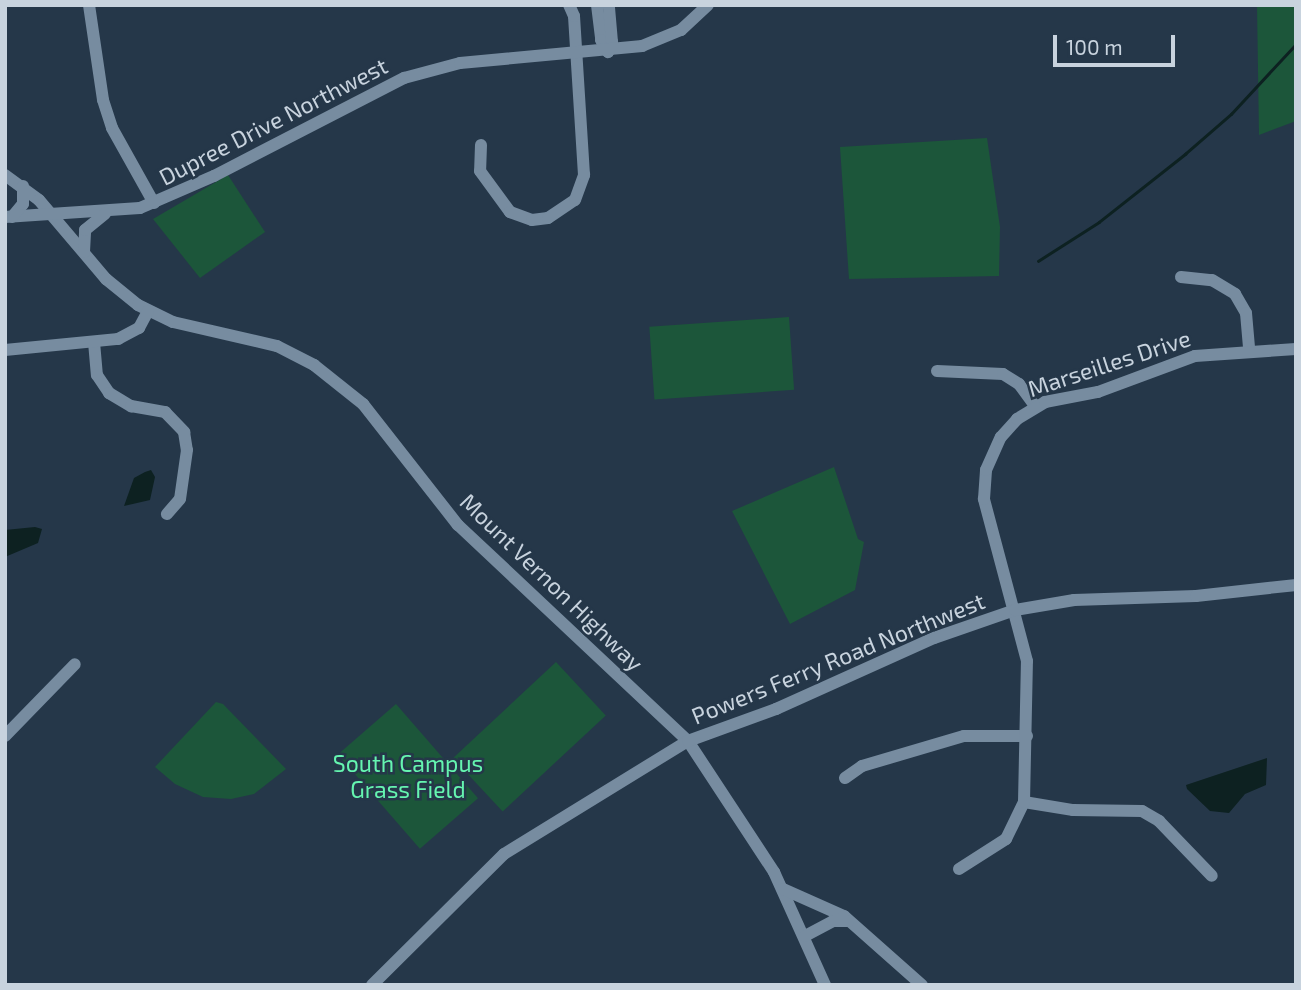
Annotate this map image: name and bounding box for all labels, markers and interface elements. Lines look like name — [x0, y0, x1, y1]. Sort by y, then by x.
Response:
scale bar — [1056, 21, 1178, 65]
text: 100 m — [1066, 34, 1123, 59]
street label: Dupree Drive Northwest — [154, 51, 392, 191]
street label: Marseilles Drive — [1024, 324, 1194, 402]
street label: Mount Vernon Highway — [455, 487, 649, 677]
street label: Powers Ferry Road Northwest — [687, 586, 989, 730]
park label: South Campus Grass Field — [333, 749, 483, 803]

